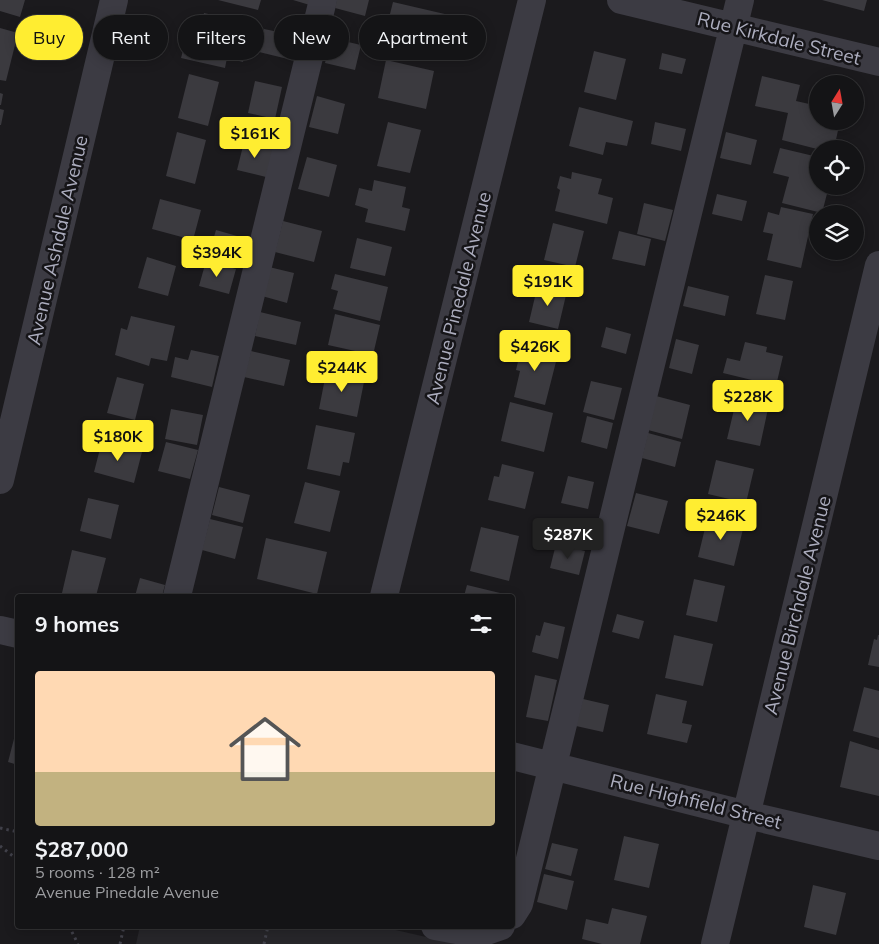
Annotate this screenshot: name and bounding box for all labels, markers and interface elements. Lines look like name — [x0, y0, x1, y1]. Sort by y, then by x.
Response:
street label: Rue Kirkdale Street — [695, 6, 864, 70]
chip: Buy — [15, 15, 83, 60]
chip: Rent — [93, 15, 168, 60]
chip: Filters — [178, 15, 264, 60]
chip: New — [274, 15, 349, 60]
chip: Apartment — [359, 15, 486, 60]
north arrow — [809, 75, 864, 130]
map controls — [809, 75, 864, 260]
pin: $161K — [220, 116, 290, 159]
text: $161K — [230, 123, 280, 143]
street label: Avenue Ashdale Avenue — [21, 133, 93, 347]
button: locate — [809, 140, 864, 195]
street label: Avenue Pinedale Avenue — [420, 189, 496, 407]
button: layers — [809, 205, 864, 260]
pin: $394K — [182, 236, 252, 278]
text: $394K — [192, 242, 242, 262]
pin: $191K — [513, 264, 583, 307]
text: $191K — [523, 271, 573, 291]
pin: $426K — [500, 330, 570, 372]
text: $426K — [510, 336, 560, 356]
pin: $244K — [307, 350, 377, 393]
text: $244K — [317, 357, 367, 377]
pin: $228K — [713, 380, 783, 422]
text: $228K — [723, 386, 773, 406]
pin: $180K — [83, 420, 153, 462]
text: $180K — [93, 426, 143, 446]
street label: Avenue Birchdale Avenue — [758, 493, 836, 717]
pin: $246K — [686, 498, 756, 541]
text: $246K — [696, 505, 746, 525]
pin: $287K — [533, 518, 603, 560]
text: $287K — [543, 524, 593, 544]
icon: filters — [467, 610, 495, 638]
text: 9 homes — [35, 611, 119, 637]
icon: home — [220, 704, 310, 794]
street label: Rue Highfield Street — [608, 768, 784, 834]
text: $287,000 — [35, 836, 128, 862]
text: 5 rooms · 128 m² — [35, 862, 160, 882]
text: Avenue Pinedale Avenue — [35, 882, 219, 902]

